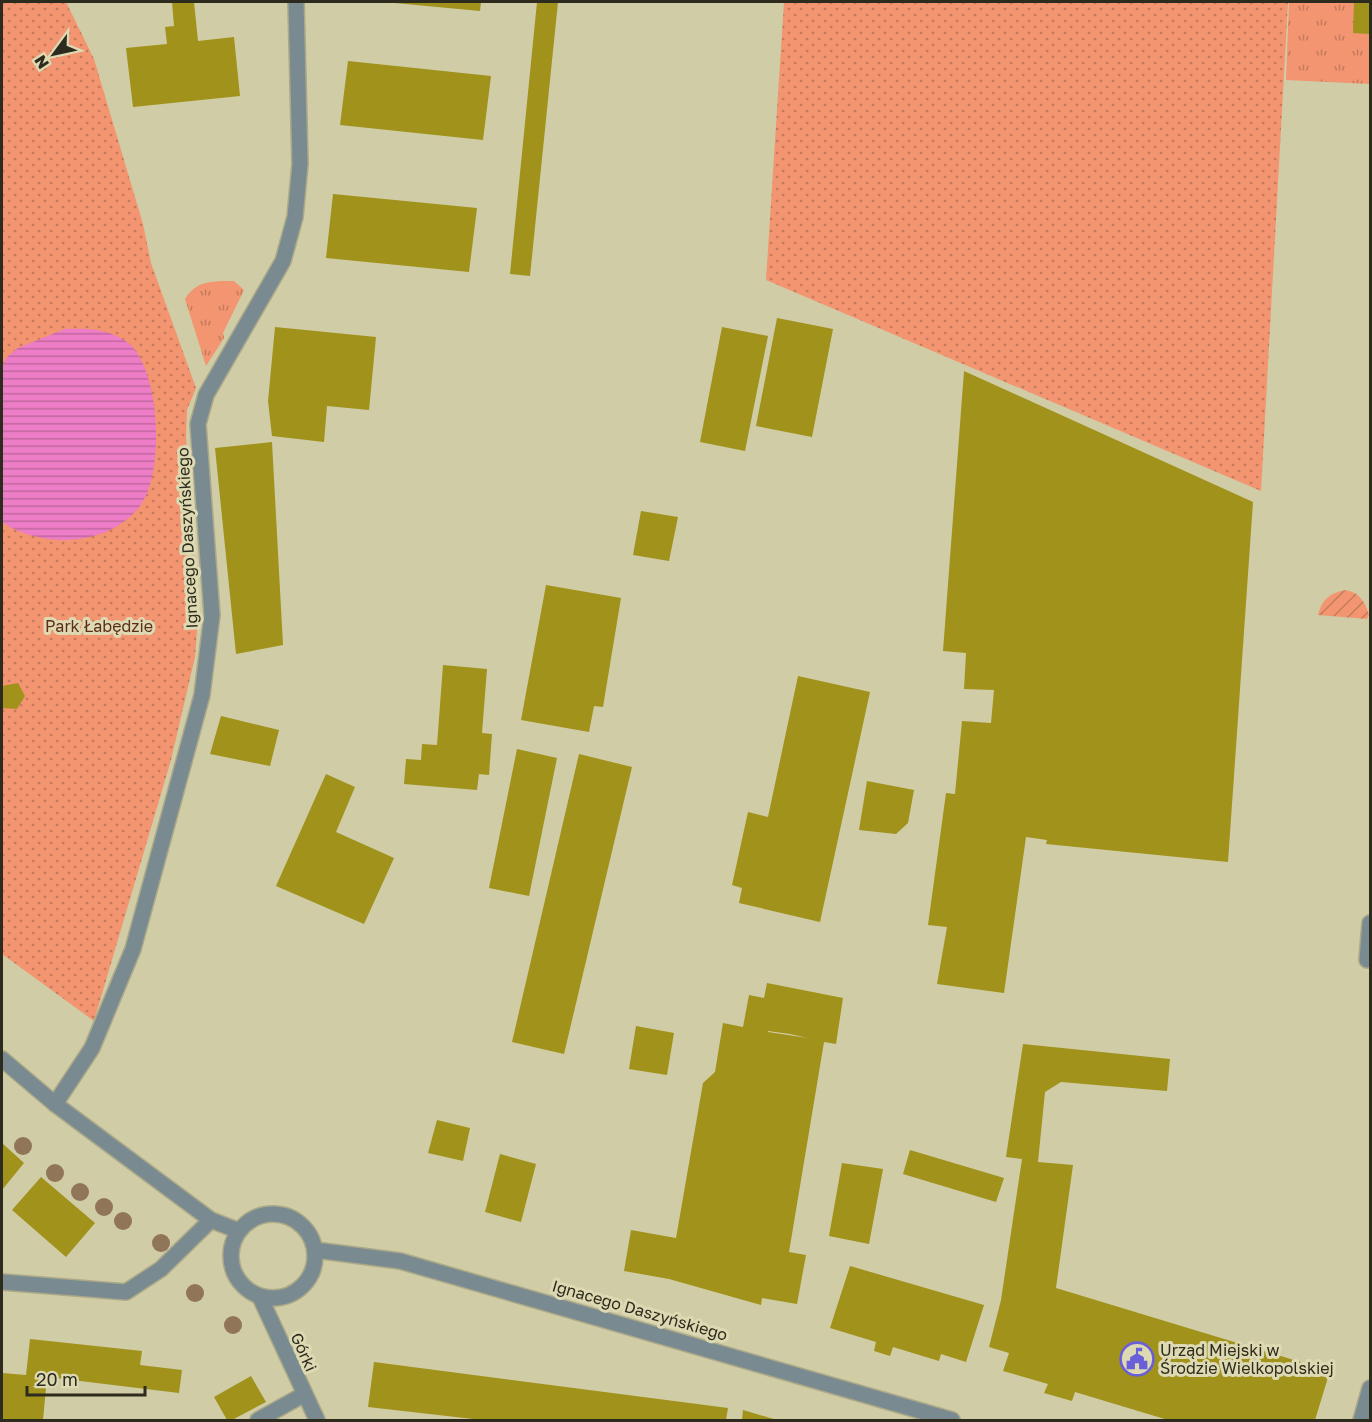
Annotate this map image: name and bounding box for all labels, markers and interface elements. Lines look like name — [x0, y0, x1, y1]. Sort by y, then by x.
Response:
north arrow — [24, 24, 84, 84]
text: N — [30, 52, 53, 73]
street label: Ignacego Daszyńskiego — [172, 447, 202, 629]
park label: Park Łabędzie — [45, 616, 153, 636]
street label: Ignacego Daszyńskiego — [550, 1275, 730, 1345]
street label: Górki — [287, 1329, 321, 1375]
place label: Urząd Miejski w Środzie Wielkopolskiej — [1160, 1340, 1334, 1378]
public building icon: Urząd Miejski w Środzie Wielkopolskiej — [1119, 1341, 1155, 1377]
scale bar — [27, 1359, 146, 1397]
text: 20 m — [36, 1368, 78, 1390]

